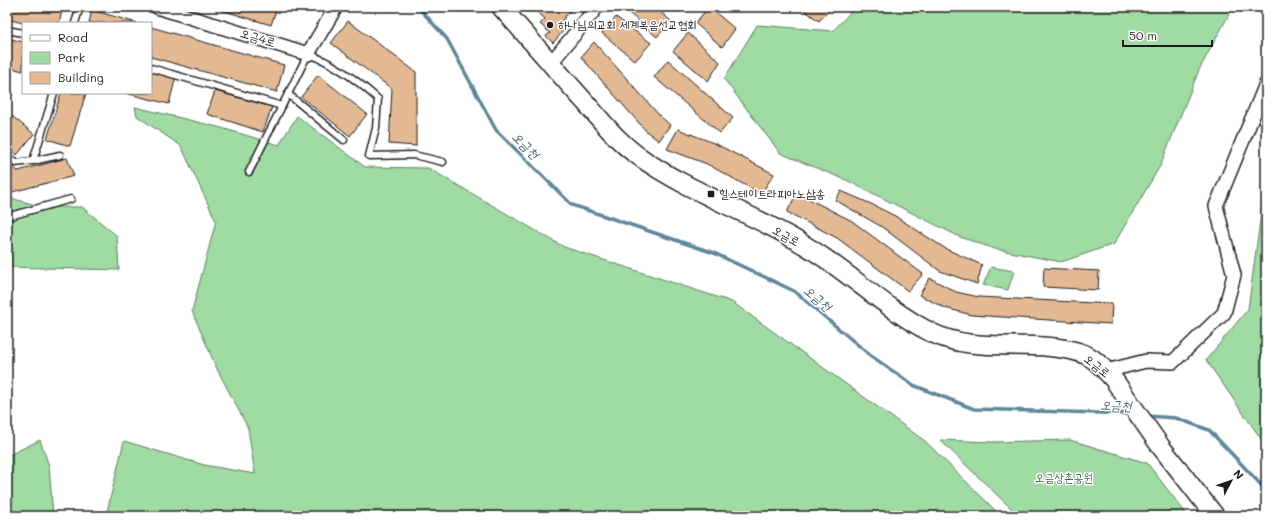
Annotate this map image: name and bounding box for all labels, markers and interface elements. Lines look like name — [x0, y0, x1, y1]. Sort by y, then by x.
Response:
place label: 하나님의교회 세계복음선교협회 — [558, 16, 697, 32]
marker: 하나님의교회 세계복음선교협회 — [545, 20, 555, 30]
legend — [22, 22, 152, 94]
scale bar — [1123, 22, 1212, 48]
street label: 오금4로 — [239, 24, 278, 50]
text: 50 m — [1129, 27, 1157, 43]
text: Road — [58, 29, 88, 45]
text: Park — [58, 49, 85, 65]
text: Building — [58, 69, 104, 85]
water label: 오금천 — [509, 128, 545, 163]
place label: 힐스테이트라피아노삼송 — [719, 185, 825, 201]
marker: 힐스테이트라피아노삼송 — [706, 189, 716, 199]
street label: 오금로 — [770, 221, 803, 249]
water label: 오금천 — [801, 281, 837, 315]
street label: 오금로 — [1081, 350, 1114, 380]
water label: 오금천 — [1100, 395, 1134, 414]
north arrow — [1211, 461, 1251, 501]
text: N — [1231, 466, 1247, 482]
park label: 오금상촌공원 — [1035, 469, 1093, 485]

